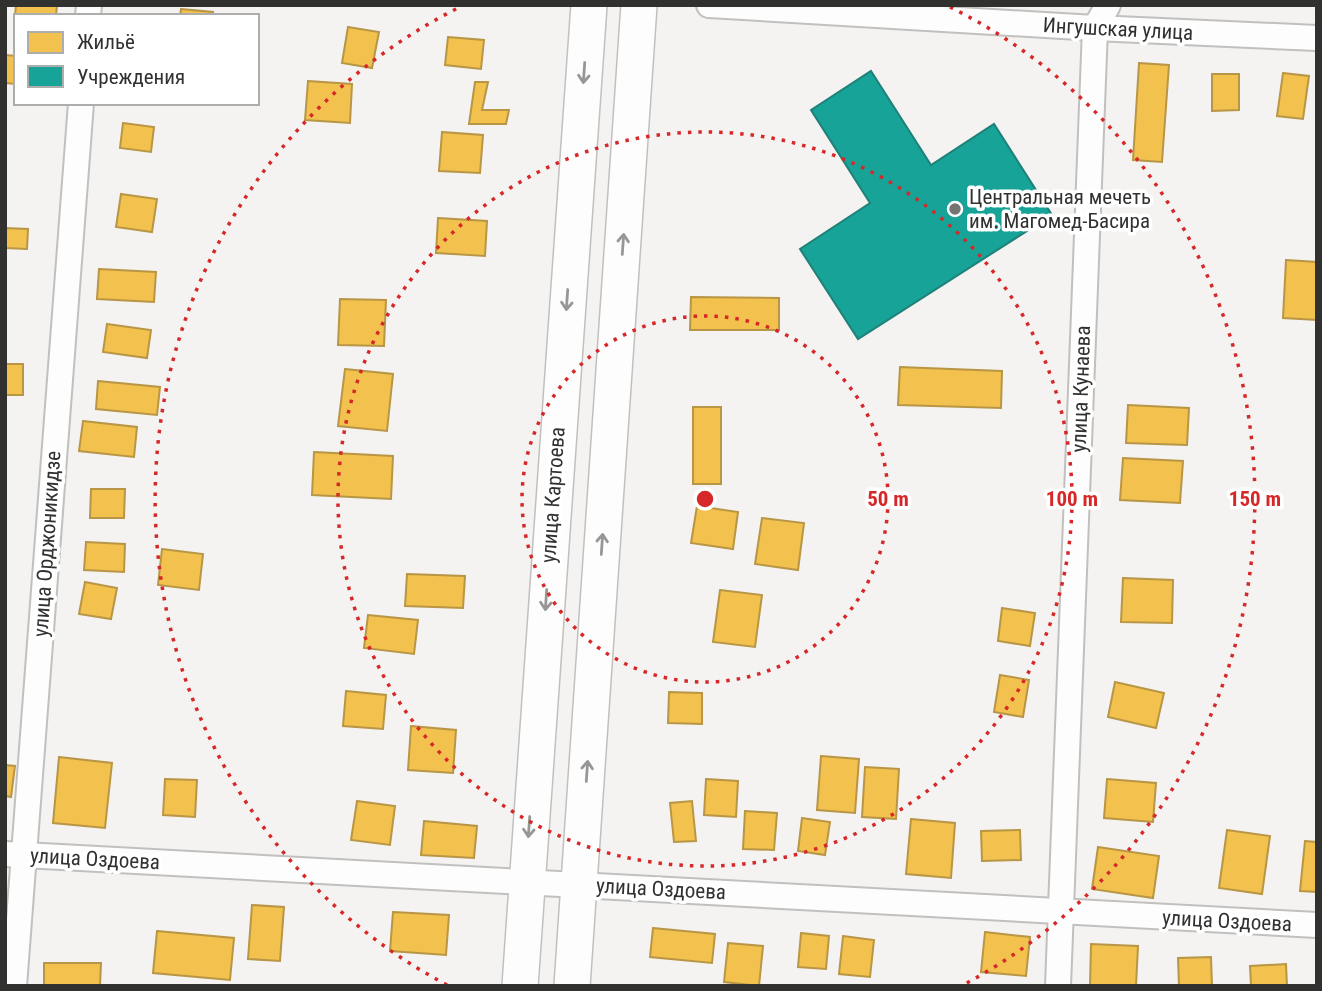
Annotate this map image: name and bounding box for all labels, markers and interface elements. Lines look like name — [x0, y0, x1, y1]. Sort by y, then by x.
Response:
street label: Ингушская улица — [1042, 13, 1194, 45]
legend — [14, 14, 259, 105]
text: Жильё — [77, 30, 135, 54]
one-way arrow — [577, 62, 590, 84]
text: Учреждения — [77, 65, 185, 89]
place label: Центральная мечеть им. Магомед-Басира — [969, 185, 1151, 233]
marker: Центральная мечеть им. Магомед-Басира — [947, 201, 963, 217]
one-way arrow — [617, 233, 630, 256]
one-way arrow — [561, 288, 574, 311]
street label: улица Кунаева — [1067, 325, 1095, 453]
street label: улица Картоева — [536, 426, 570, 564]
street label: улица Орджоникидзе — [29, 450, 65, 638]
centre of rings — [693, 487, 717, 511]
text: 50 m — [867, 487, 909, 511]
text: 100 m — [1046, 487, 1098, 511]
text: 150 m — [1229, 487, 1281, 511]
one-way arrow — [596, 533, 609, 556]
one-way arrow — [539, 589, 552, 611]
one-way arrow — [581, 760, 594, 783]
one-way arrow — [523, 816, 536, 839]
street label: улица Оздоева — [30, 844, 160, 874]
street label: улица Оздоева — [596, 874, 726, 904]
street label: улица Оздоева — [1162, 906, 1292, 936]

